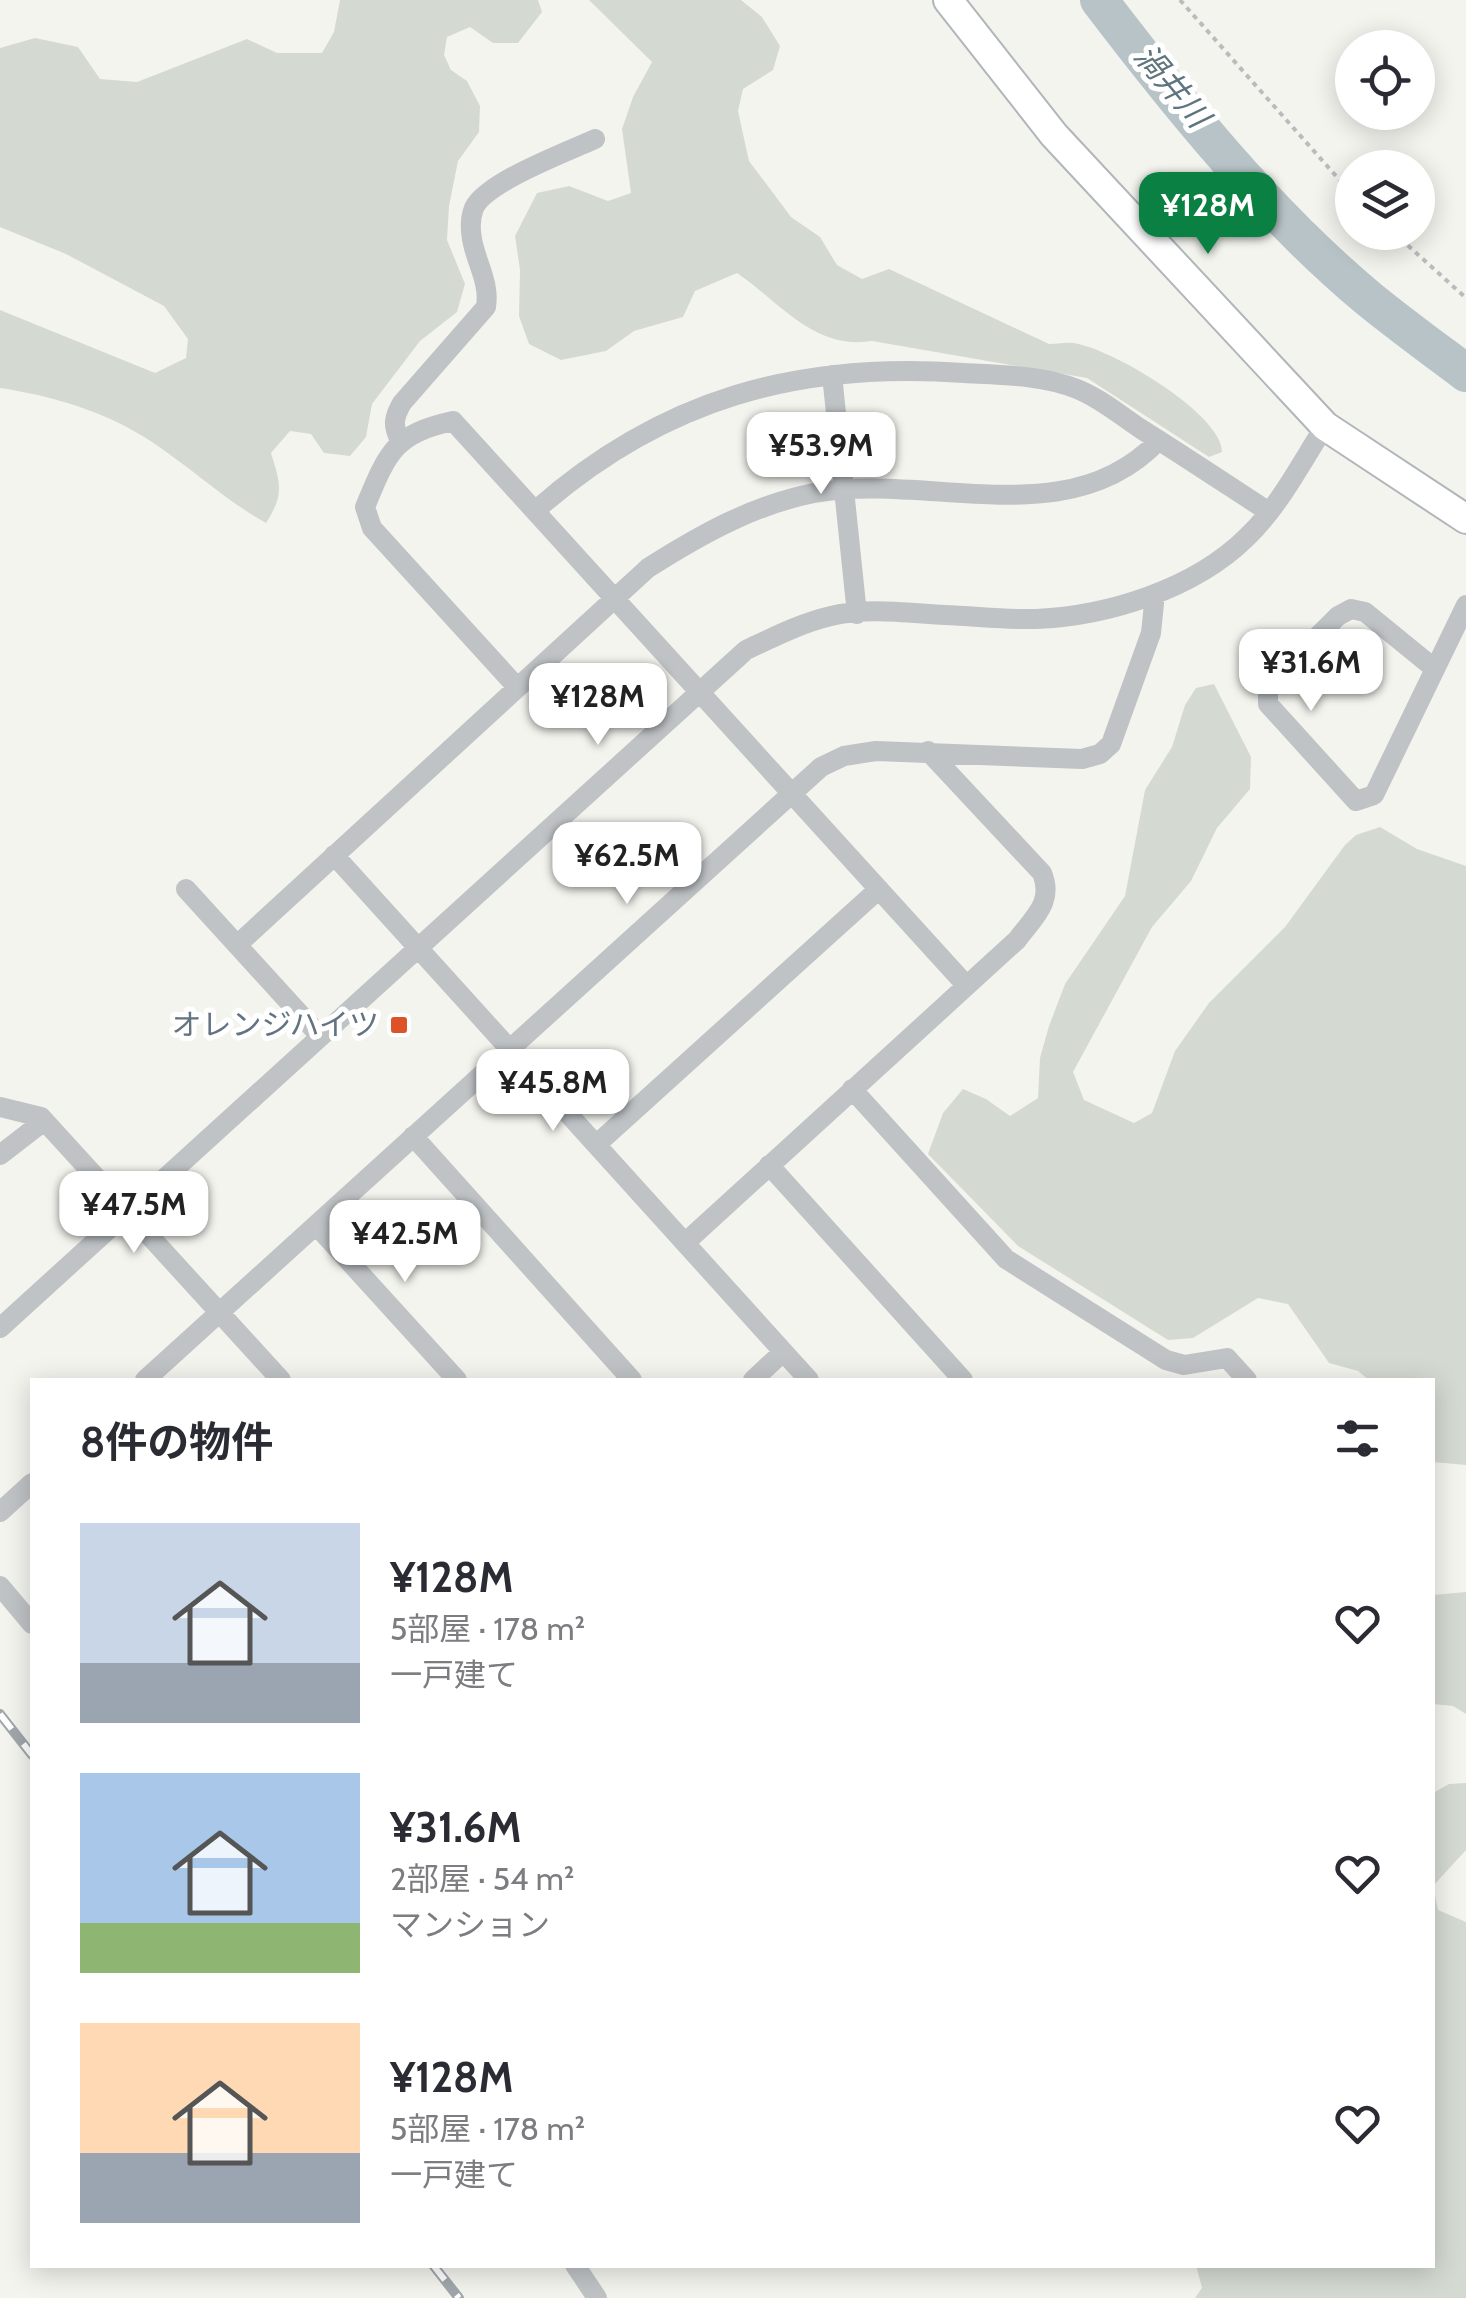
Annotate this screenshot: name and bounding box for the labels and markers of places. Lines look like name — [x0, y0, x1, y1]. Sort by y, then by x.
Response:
pin: ¥128M — [1138, 172, 1278, 257]
pin: ¥53.9M — [740, 412, 902, 497]
pin: ¥31.6M — [1230, 629, 1392, 714]
pin: ¥128M — [528, 663, 668, 748]
pin: ¥62.5M — [546, 822, 708, 907]
place label: オレンジハイツ — [171, 1006, 379, 1043]
marker: オレンジハイツ — [388, 1014, 410, 1036]
pin: ¥45.8M — [472, 1049, 634, 1134]
pin: ¥47.5M — [53, 1171, 215, 1256]
pin: ¥42.5M — [324, 1200, 486, 1285]

